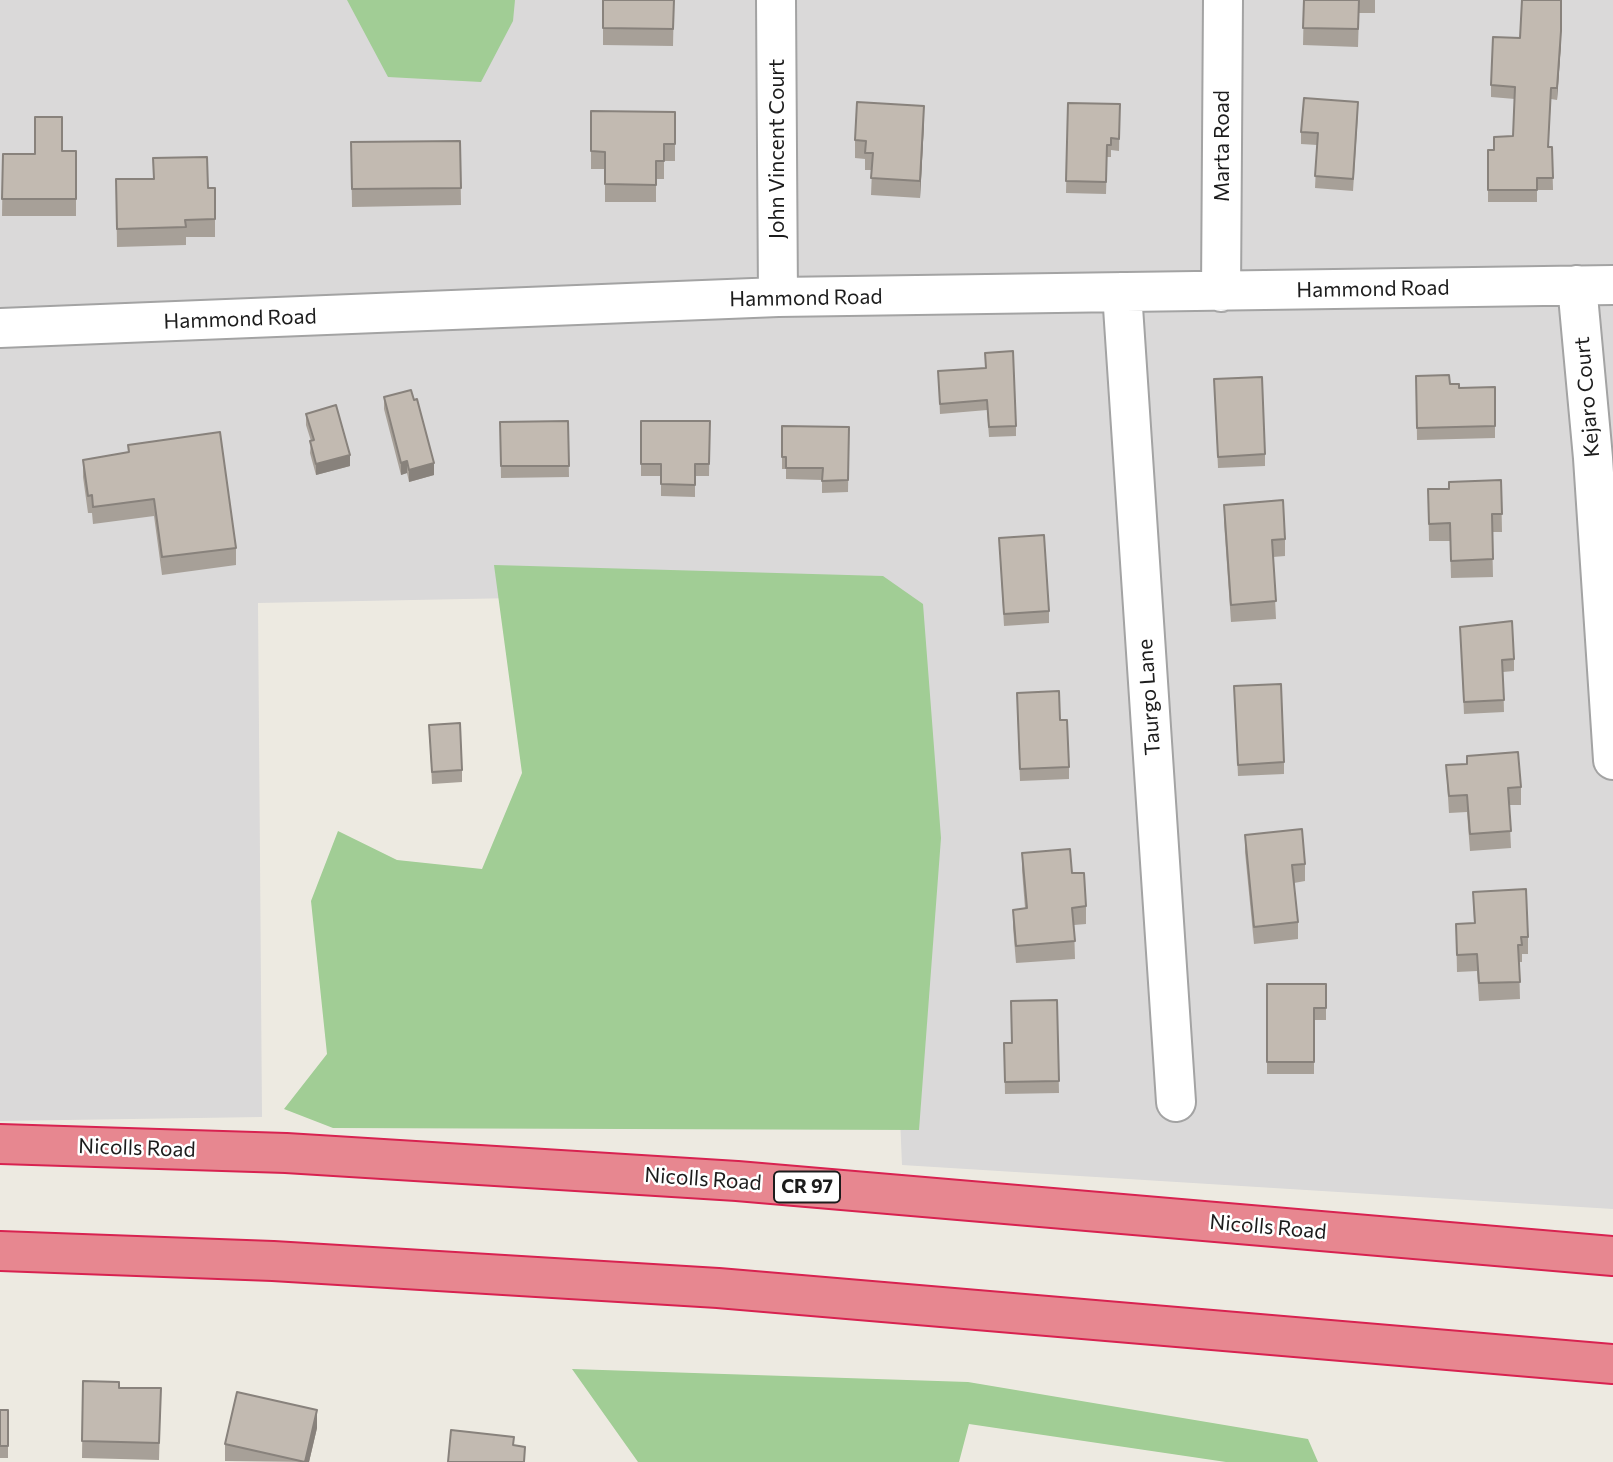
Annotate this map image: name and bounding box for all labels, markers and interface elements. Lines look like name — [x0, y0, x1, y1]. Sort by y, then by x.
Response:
street label: John Vincent Court — [764, 59, 790, 239]
street label: Marta Road — [1209, 90, 1235, 202]
street label: Hammond Road — [1296, 275, 1450, 303]
street label: Hammond Road — [729, 284, 883, 312]
street label: Hammond Road — [163, 304, 317, 334]
street label: Kejaro Court — [1569, 336, 1605, 458]
street label: Taurgo Lane — [1132, 638, 1166, 756]
street label: Nicolls Road — [78, 1133, 196, 1163]
street label: Nicolls Road — [644, 1162, 762, 1196]
road number: CR 97 — [774, 1172, 840, 1203]
street label: Nicolls Road — [1208, 1209, 1328, 1245]

